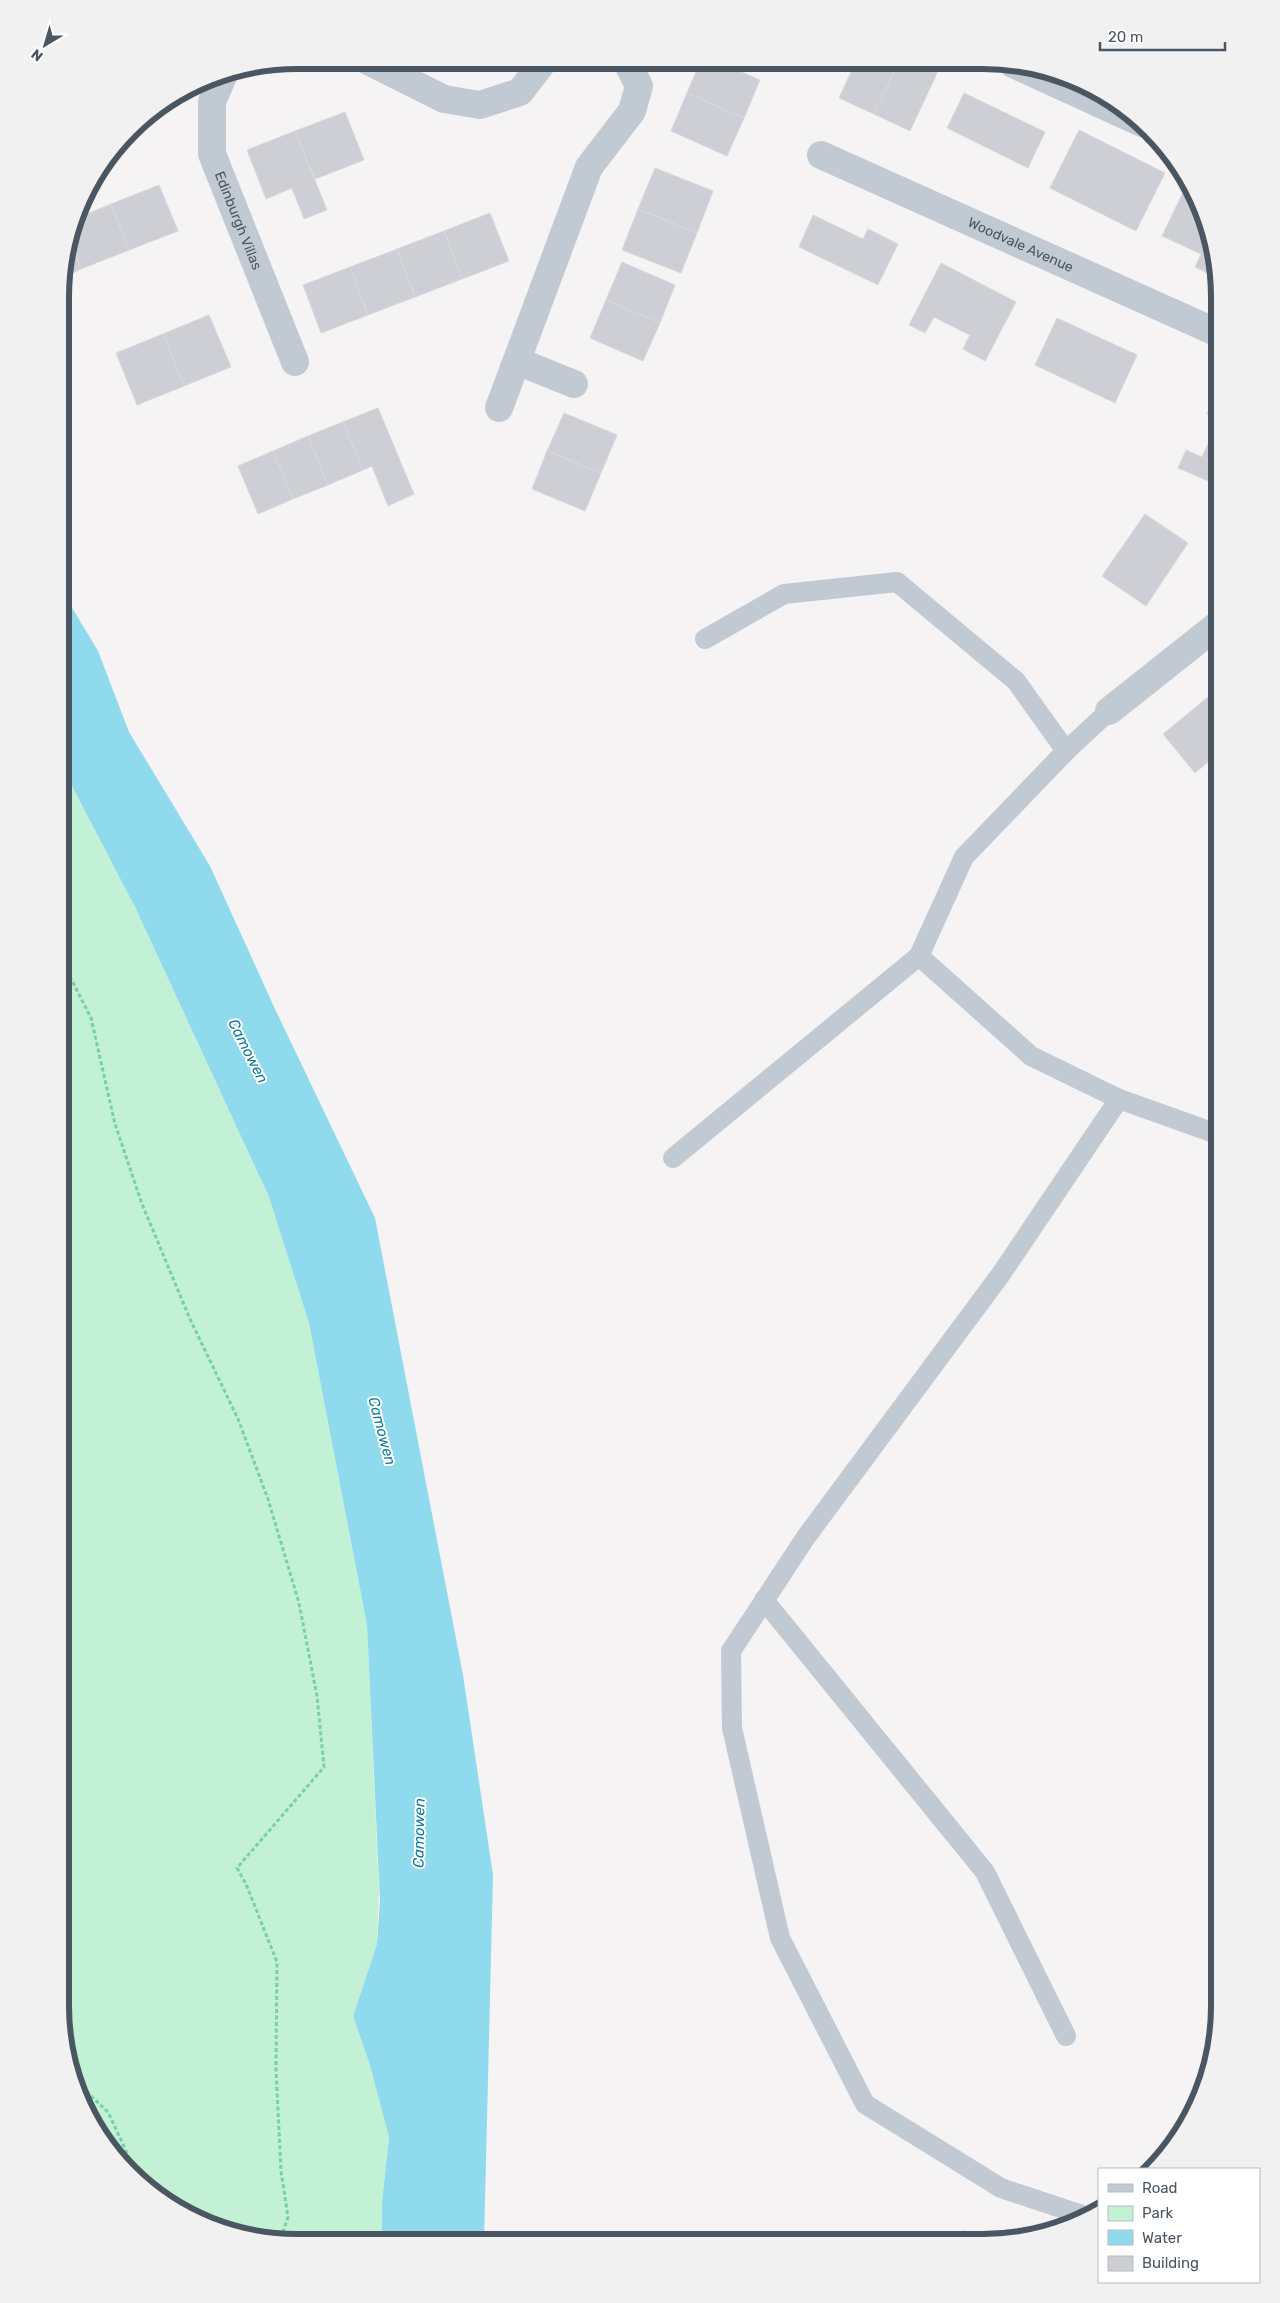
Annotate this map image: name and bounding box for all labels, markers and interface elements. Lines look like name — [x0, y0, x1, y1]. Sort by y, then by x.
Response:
north arrow — [20, 20, 70, 70]
scale bar — [1100, 20, 1225, 52]
text: 20 m — [1108, 28, 1143, 46]
text: N — [28, 45, 47, 65]
street label: Edinburgh Villas — [211, 169, 266, 272]
street label: Woodvale Avenue — [965, 214, 1076, 276]
water label: Camowen — [224, 1016, 272, 1086]
water label: Camowen — [364, 1395, 400, 1467]
water label: Camowen — [409, 1798, 429, 1868]
legend — [1098, 2168, 1260, 2283]
text: Road — [1142, 2179, 1178, 2197]
text: Park — [1142, 2204, 1173, 2222]
text: Water — [1142, 2229, 1182, 2247]
text: Building — [1142, 2254, 1199, 2272]

